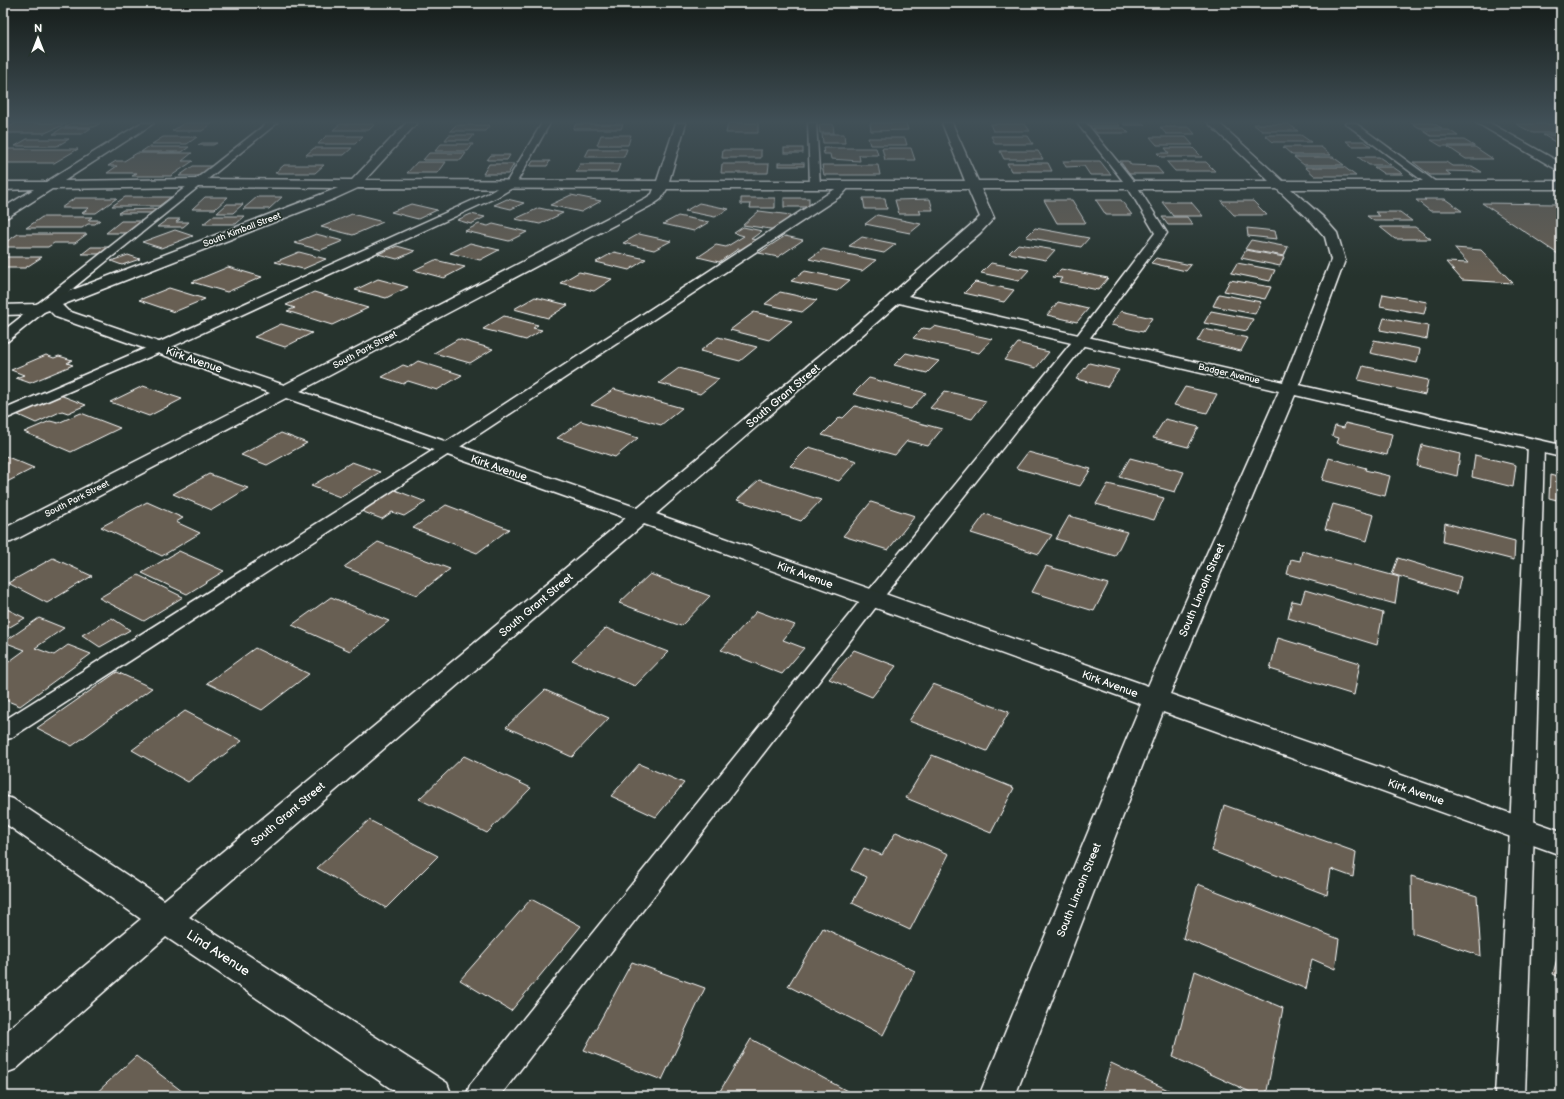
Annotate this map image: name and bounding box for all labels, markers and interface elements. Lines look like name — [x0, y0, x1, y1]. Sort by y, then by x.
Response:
north arrow — [18, 18, 58, 58]
text: N — [34, 22, 42, 35]
street label: South Kimball Street — [202, 210, 283, 250]
street label: South Park Street — [331, 328, 399, 371]
street label: Kirk Avenue — [164, 344, 224, 376]
street label: South Grant Street — [744, 361, 823, 431]
street label: Badger Avenue — [1197, 362, 1261, 387]
street label: Kirk Avenue — [469, 452, 529, 484]
street label: South Park Street — [43, 478, 111, 520]
street label: South Lincoln Street — [1176, 541, 1228, 639]
street label: Kirk Avenue — [775, 559, 835, 591]
street label: South Grant Street — [497, 570, 576, 640]
street label: Kirk Avenue — [1080, 668, 1140, 700]
street label: Kirk Avenue — [1386, 776, 1446, 808]
street label: South Grant Street — [249, 779, 328, 849]
street label: South Lincoln Street — [1054, 841, 1104, 939]
street label: Lind Avenue — [183, 927, 253, 980]

